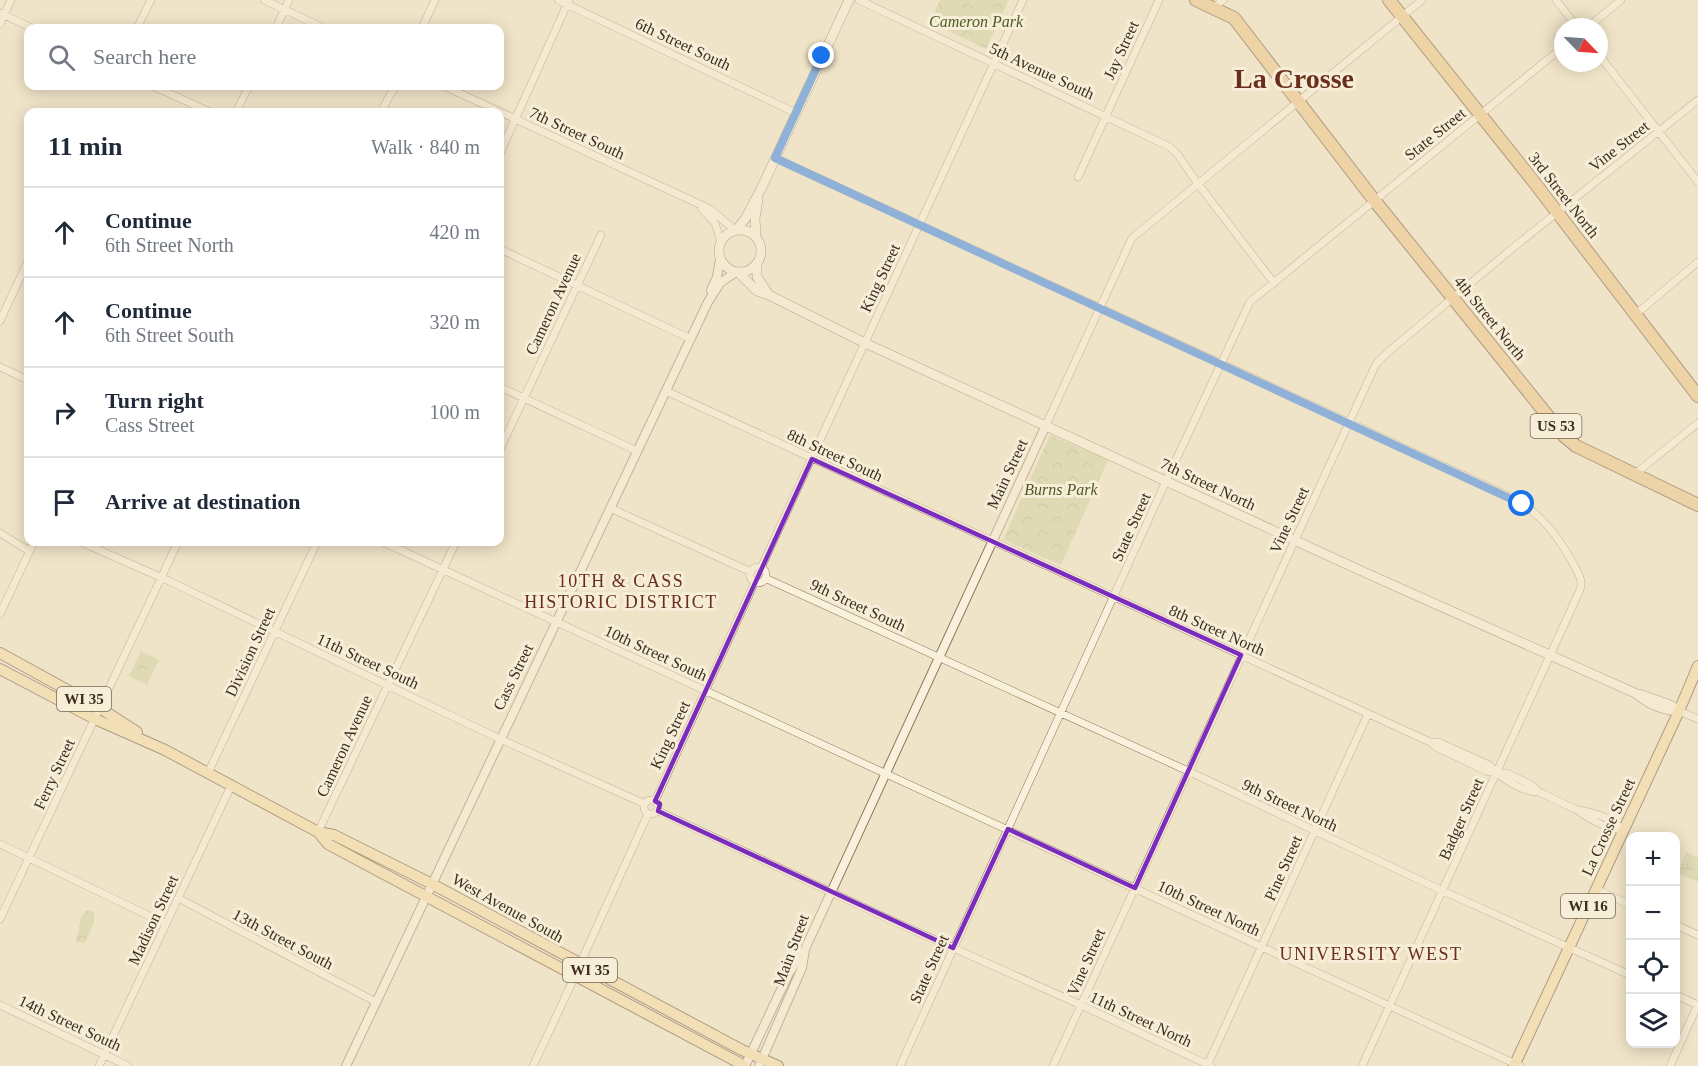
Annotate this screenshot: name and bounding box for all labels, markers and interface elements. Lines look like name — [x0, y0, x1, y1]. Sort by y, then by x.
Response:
park label: Cameron Park — [929, 13, 1024, 30]
street label: 6th Street South — [633, 15, 733, 73]
street label: Jay Street — [1100, 18, 1143, 82]
north arrow — [1554, 18, 1608, 72]
search box — [24, 24, 504, 90]
street label: 5th Avenue South — [987, 39, 1097, 103]
icon: search — [45, 41, 78, 74]
route end — [808, 42, 834, 68]
text: Search here — [93, 44, 196, 69]
district label: La Crosse — [1234, 63, 1354, 94]
street label: 7th Street South — [527, 104, 627, 162]
street label: State Street — [1401, 104, 1469, 164]
street label: Vine Street — [1586, 117, 1653, 175]
text: 11 min — [48, 132, 122, 161]
text: Walk · 840 m — [371, 136, 480, 158]
street label: 3rd Street North — [1525, 149, 1603, 241]
text: Continue — [105, 208, 192, 233]
icon: ahead — [48, 216, 81, 249]
text: 420 m — [429, 221, 480, 243]
text: 6th Street North — [105, 234, 234, 256]
street label: King Street — [857, 241, 904, 315]
street label: Cameron Avenue — [522, 250, 584, 358]
street label: 4th Street North — [1451, 273, 1529, 363]
text: Continue — [105, 298, 192, 323]
icon: ahead — [48, 306, 81, 339]
text: 320 m — [429, 311, 480, 333]
text: 6th Street South — [105, 324, 234, 346]
text: Turn right — [105, 388, 204, 413]
icon: right — [48, 396, 81, 429]
text: 100 m — [429, 401, 480, 423]
text: Cass Street — [105, 414, 194, 436]
road number: US 53 — [1530, 414, 1582, 438]
street label: 8th Street South — [785, 426, 885, 484]
street label: Main Street — [983, 436, 1031, 512]
street label: 7th Street North — [1158, 455, 1258, 513]
park label: Burns Park — [1024, 481, 1099, 498]
street label: Vine Street — [1266, 484, 1312, 556]
icon: arrive — [48, 486, 81, 519]
text: Arrive at destination — [105, 489, 301, 514]
street label: State Street — [1108, 490, 1154, 564]
route start — [1508, 490, 1534, 516]
district label: 10TH & CASS HISTORIC DISTRICT — [524, 571, 718, 612]
street label: 9th Street South — [808, 576, 908, 634]
street label: 8th Street North — [1166, 601, 1268, 659]
street label: Division Street — [222, 604, 278, 699]
street label: 10th Street South — [602, 622, 710, 684]
street label: 11th Street South — [314, 630, 422, 692]
street label: Cass Street — [490, 641, 537, 713]
road number: WI 35 — [57, 687, 111, 711]
street label: Cameron Avenue — [313, 692, 375, 800]
street label: King Street — [647, 698, 694, 772]
street label: Ferry Street — [30, 735, 79, 812]
street label: Badger Street — [1435, 775, 1488, 863]
street label: La Crosse Street — [1578, 775, 1638, 879]
street label: 9th Street North — [1240, 776, 1340, 834]
street label: Pine Street — [1261, 832, 1305, 903]
map controls — [1626, 832, 1680, 1048]
button: + — [1626, 832, 1680, 886]
street label: West Avenue South — [449, 870, 567, 946]
street label: Madison Street — [125, 872, 182, 968]
street label: 10th Street North — [1155, 877, 1263, 939]
button: − — [1626, 886, 1680, 940]
road number: WI 16 — [1561, 894, 1615, 918]
street label: 13th Street South — [230, 905, 336, 973]
street label: Main Street — [770, 911, 812, 988]
street label: Vine Street — [1064, 925, 1109, 998]
street label: State Street — [906, 932, 952, 1006]
button: locate — [1626, 940, 1680, 994]
district label: UNIVERSITY WEST — [1280, 944, 1463, 964]
road number: WI 35 — [563, 958, 617, 982]
street label: 11th Street North — [1087, 988, 1195, 1050]
street label: 14th Street South — [16, 992, 124, 1054]
button: layers — [1626, 994, 1680, 1048]

